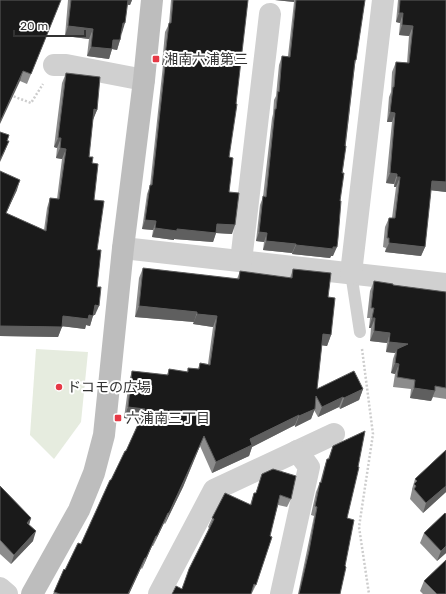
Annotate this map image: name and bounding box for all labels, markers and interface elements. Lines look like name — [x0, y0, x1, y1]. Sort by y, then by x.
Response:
scale bar — [14, 12, 85, 38]
text: 20 m — [20, 19, 48, 33]
place label: 湘南六浦第三 — [164, 51, 248, 68]
marker: 湘南六浦第三 — [151, 54, 161, 64]
place label: ドコモの広場 — [67, 379, 151, 396]
marker: ドコモの広場 — [54, 382, 64, 392]
place label: 六浦南三丁目 — [126, 410, 210, 427]
marker: 六浦南三丁目 — [113, 413, 123, 423]

